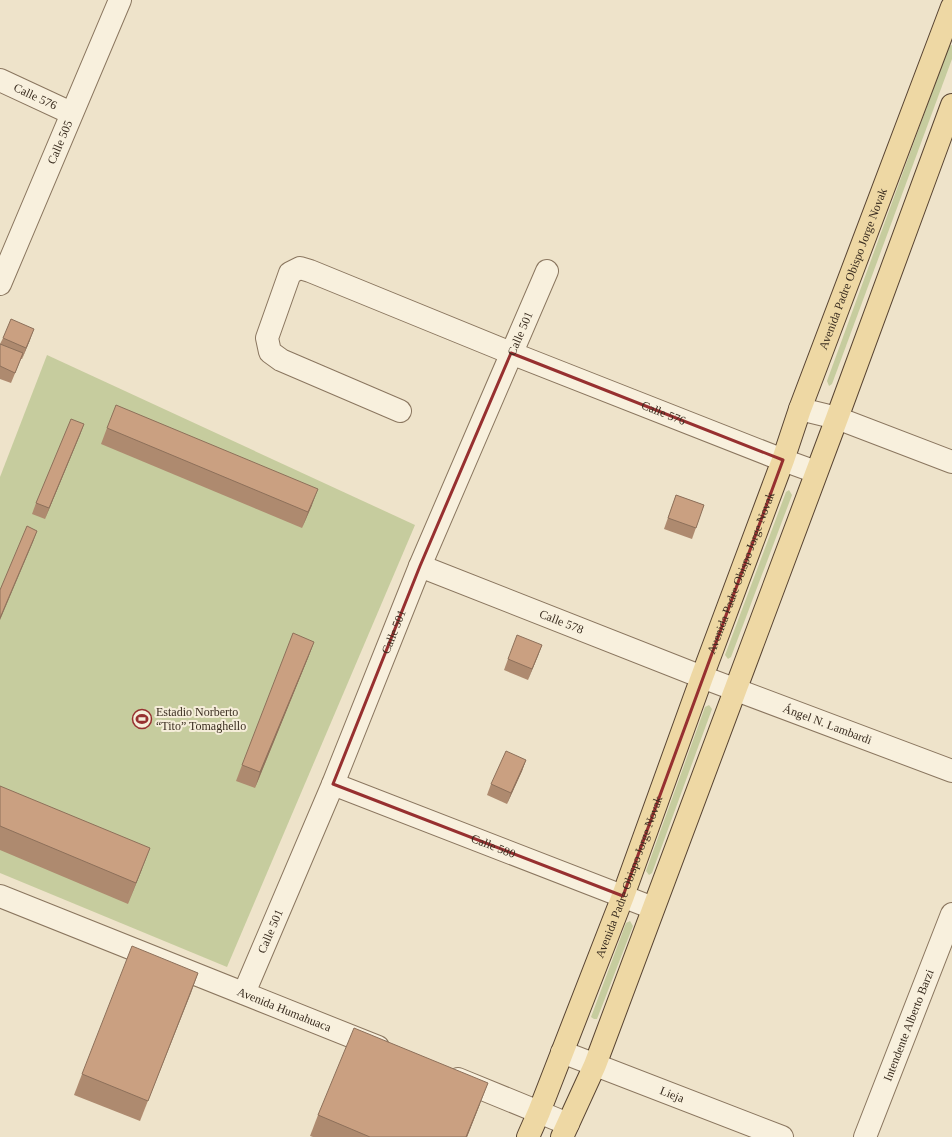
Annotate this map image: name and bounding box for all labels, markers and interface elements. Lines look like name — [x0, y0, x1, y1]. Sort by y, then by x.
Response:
street label: Calle 576 — [11, 80, 59, 113]
street label: Calle 505 — [44, 118, 75, 166]
street label: Avenida Padre Obispo Jorge Novak — [816, 186, 890, 352]
street label: Calle 501 — [504, 309, 536, 358]
street label: Calle 576 — [639, 398, 688, 428]
street label: Avenida Padre Obispo Jorge Novak — [704, 490, 777, 656]
street label: Calle 578 — [537, 607, 586, 637]
street label: Calle 501 — [379, 608, 409, 656]
street label: Ángel N. Lambardi — [781, 701, 874, 747]
place label: Estadio Norberto “Tito” Tomaghello — [156, 705, 246, 733]
sports icon: Estadio Norberto “Tito” Tomaghello — [131, 708, 153, 730]
street label: Avenida Padre Obispo Jorge Novak — [593, 794, 665, 960]
street label: Calle 580 — [469, 831, 518, 861]
street label: Calle 501 — [255, 907, 286, 955]
street label: Intendente Alberto Barzi — [881, 967, 937, 1083]
street label: Avenida Humahuaca — [235, 984, 334, 1035]
street label: Lieja — [658, 1084, 687, 1106]

